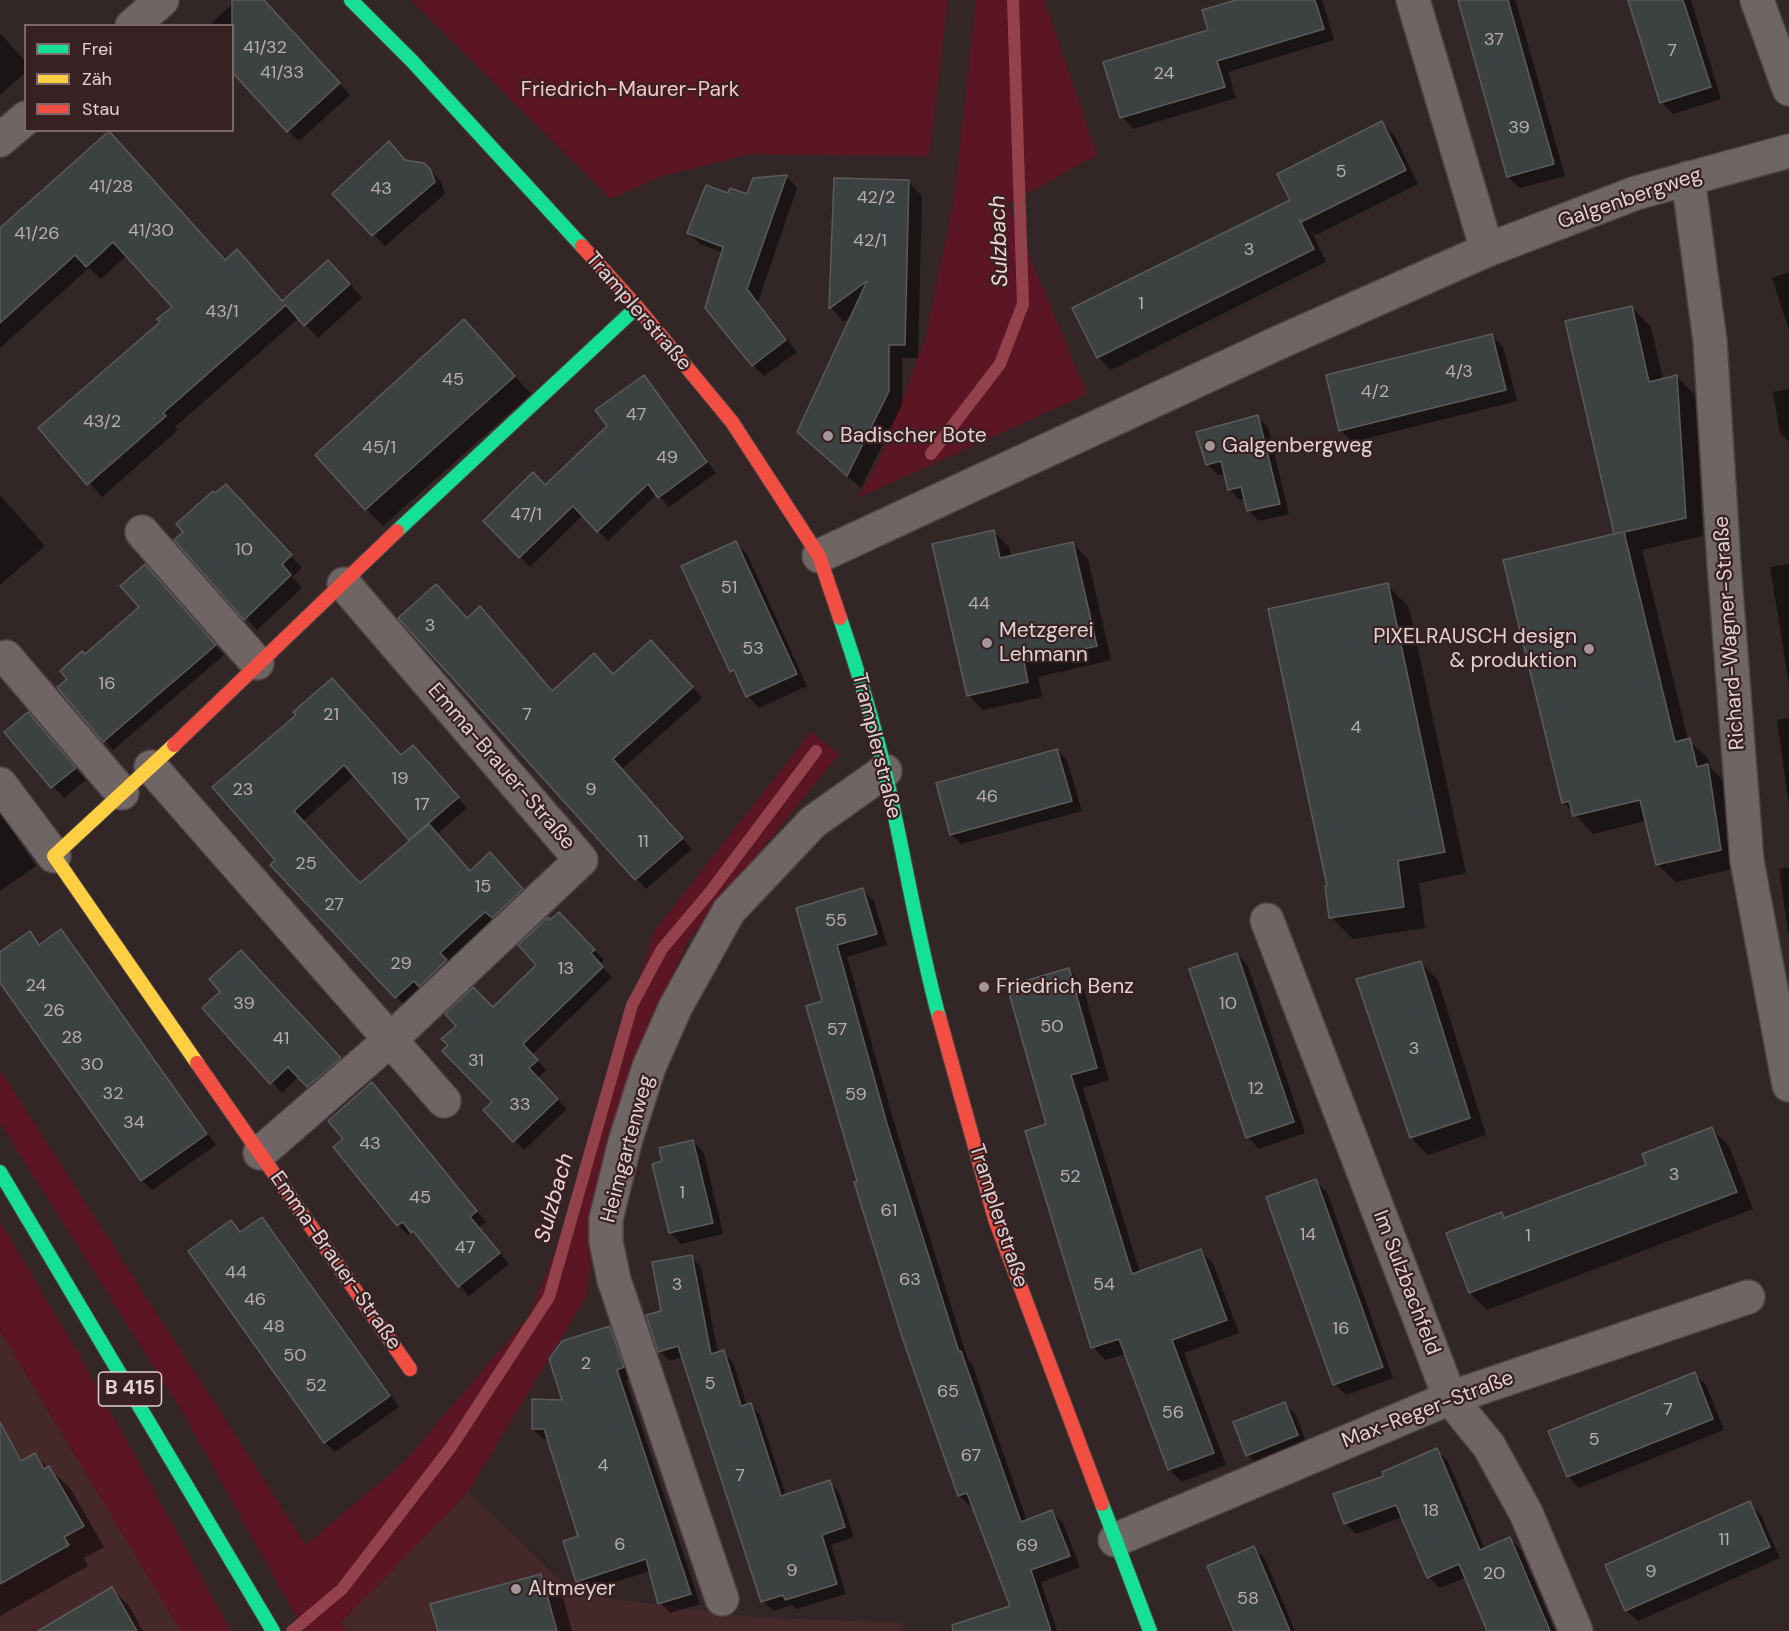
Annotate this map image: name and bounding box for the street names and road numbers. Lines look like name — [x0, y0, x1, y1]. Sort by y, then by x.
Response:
street label: Galgenbergweg — [1555, 163, 1705, 235]
street label: Tramplerstraße — [580, 247, 696, 377]
street label: Richard-Wagner-Straße — [1709, 515, 1751, 751]
street label: Tramplerstraße — [846, 671, 906, 821]
street label: Emma-Brauer-Straße — [422, 679, 580, 855]
street label: Heimgartenweg — [596, 1072, 660, 1226]
street label: Tramplerstraße — [963, 1141, 1033, 1291]
street label: Emma-Brauer-Straße — [264, 1167, 406, 1355]
street label: Im Sulzbachfeld — [1367, 1207, 1445, 1359]
street label: Max-Reger-Straße — [1339, 1366, 1517, 1454]
road number: B 415 — [98, 1372, 162, 1406]

